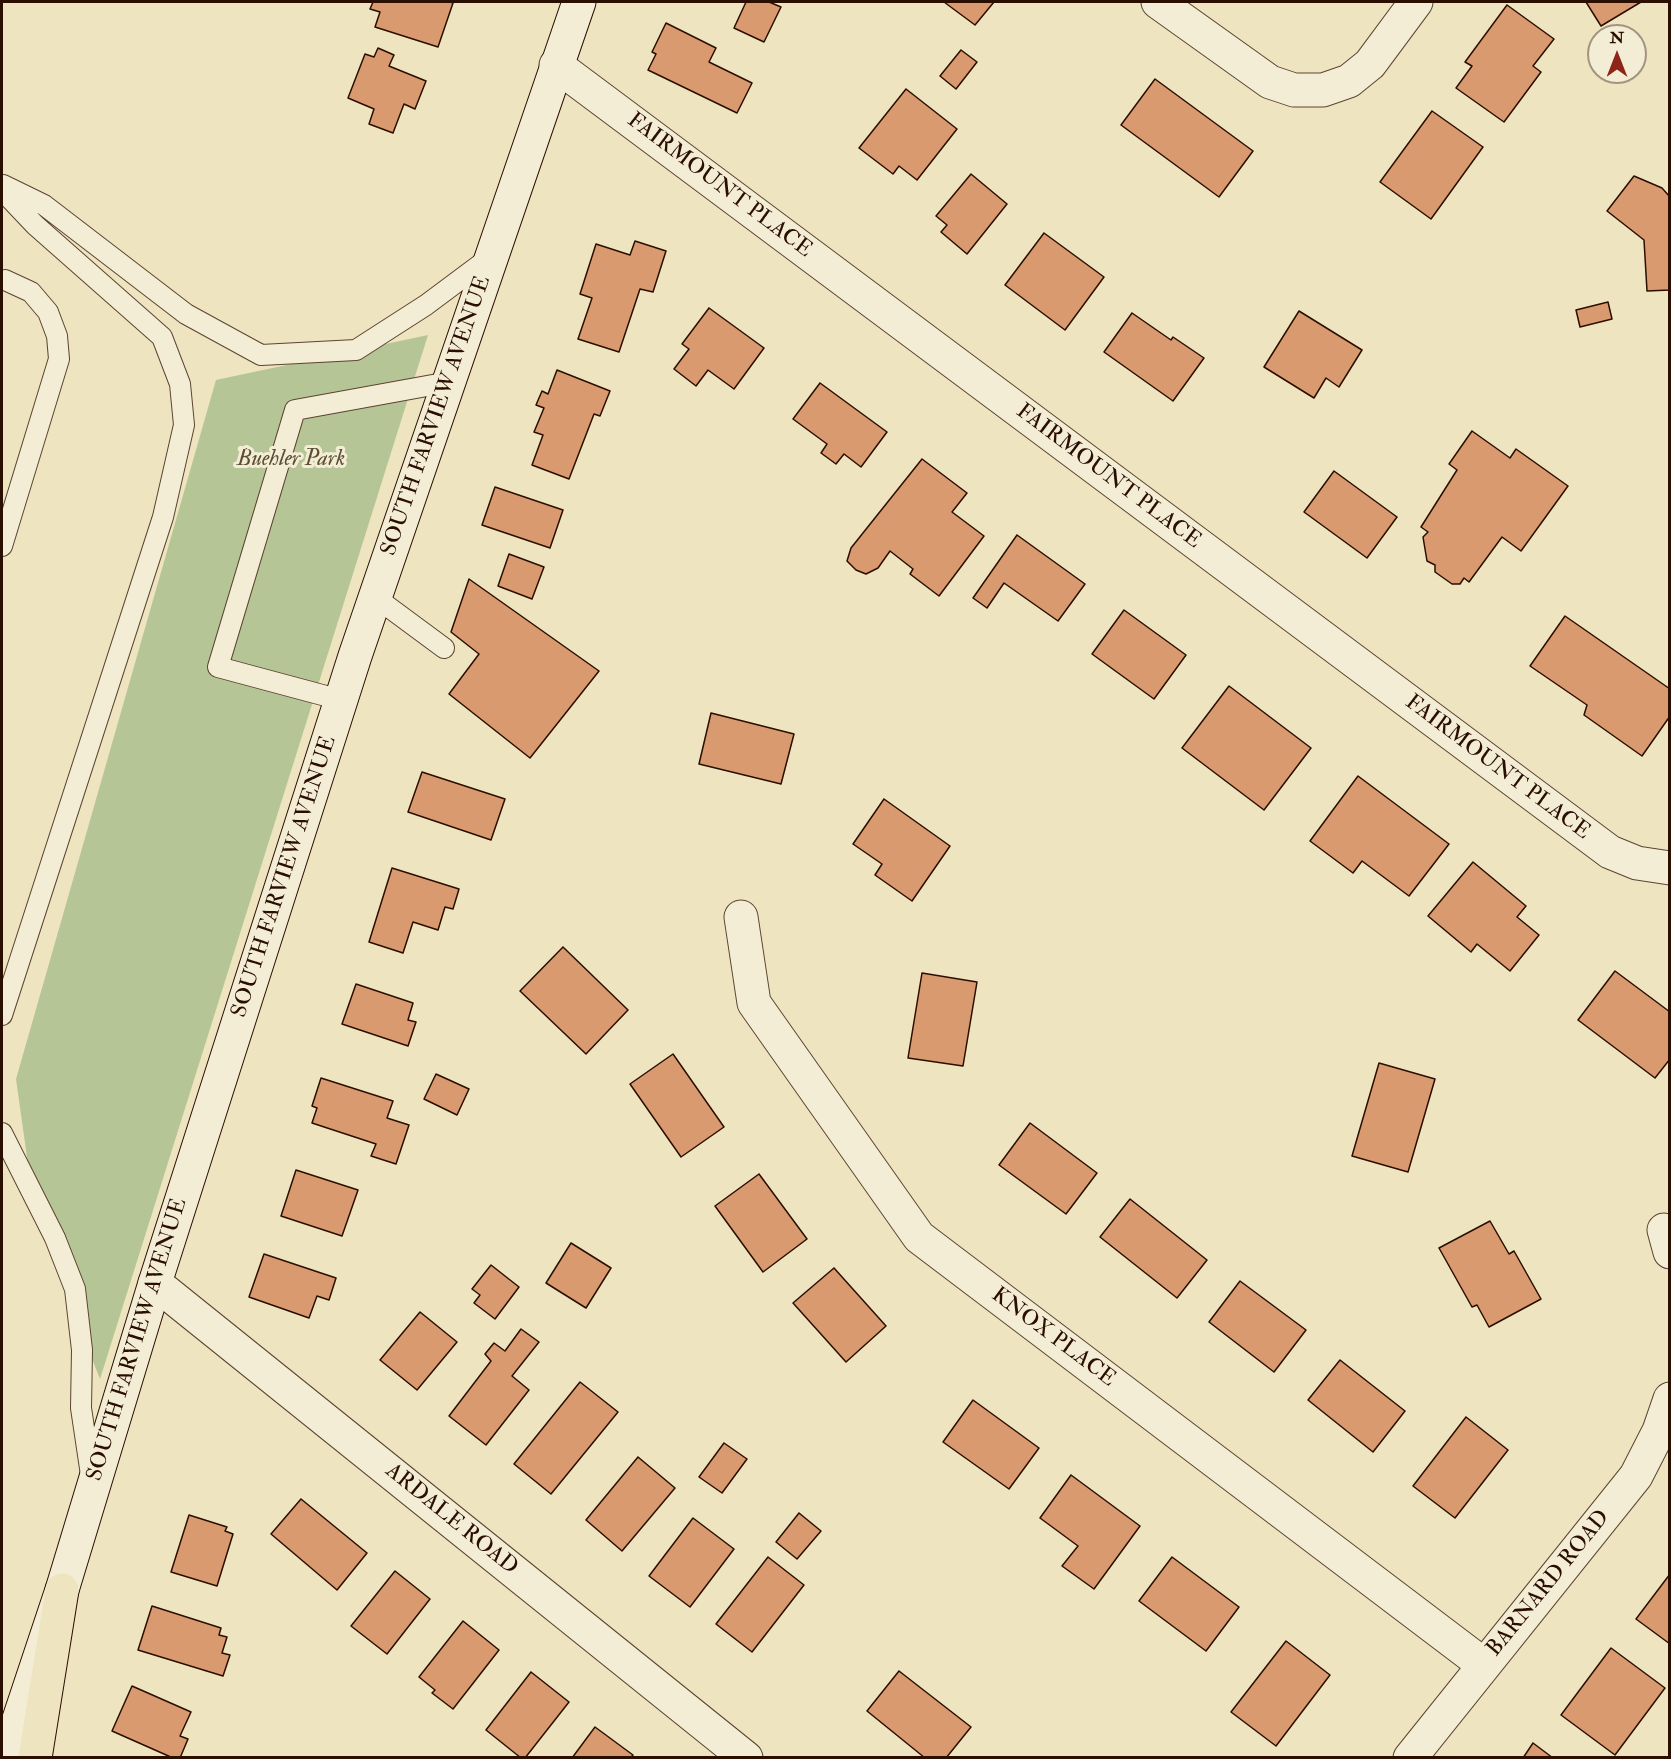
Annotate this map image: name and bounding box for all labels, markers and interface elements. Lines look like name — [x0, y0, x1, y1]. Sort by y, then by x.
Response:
north arrow — [1587, 24, 1647, 84]
text: N — [1610, 28, 1624, 48]
street label: FAIRMOUNT PLACE — [621, 108, 817, 264]
street label: SOUTH FARVIEW AVENUE — [377, 273, 497, 559]
street label: FAIRMOUNT PLACE — [1010, 399, 1206, 555]
park label: Buehler Park — [237, 447, 345, 473]
street label: FAIRMOUNT PLACE — [1399, 690, 1595, 846]
street label: SOUTH FARVIEW AVENUE — [227, 733, 343, 1021]
street label: SOUTH FARVIEW AVENUE — [82, 1195, 194, 1485]
street label: KNOX PLACE — [986, 1283, 1120, 1393]
street label: ARDALE ROAD — [380, 1459, 522, 1581]
street label: BARNARD ROAD — [1482, 1506, 1616, 1662]

